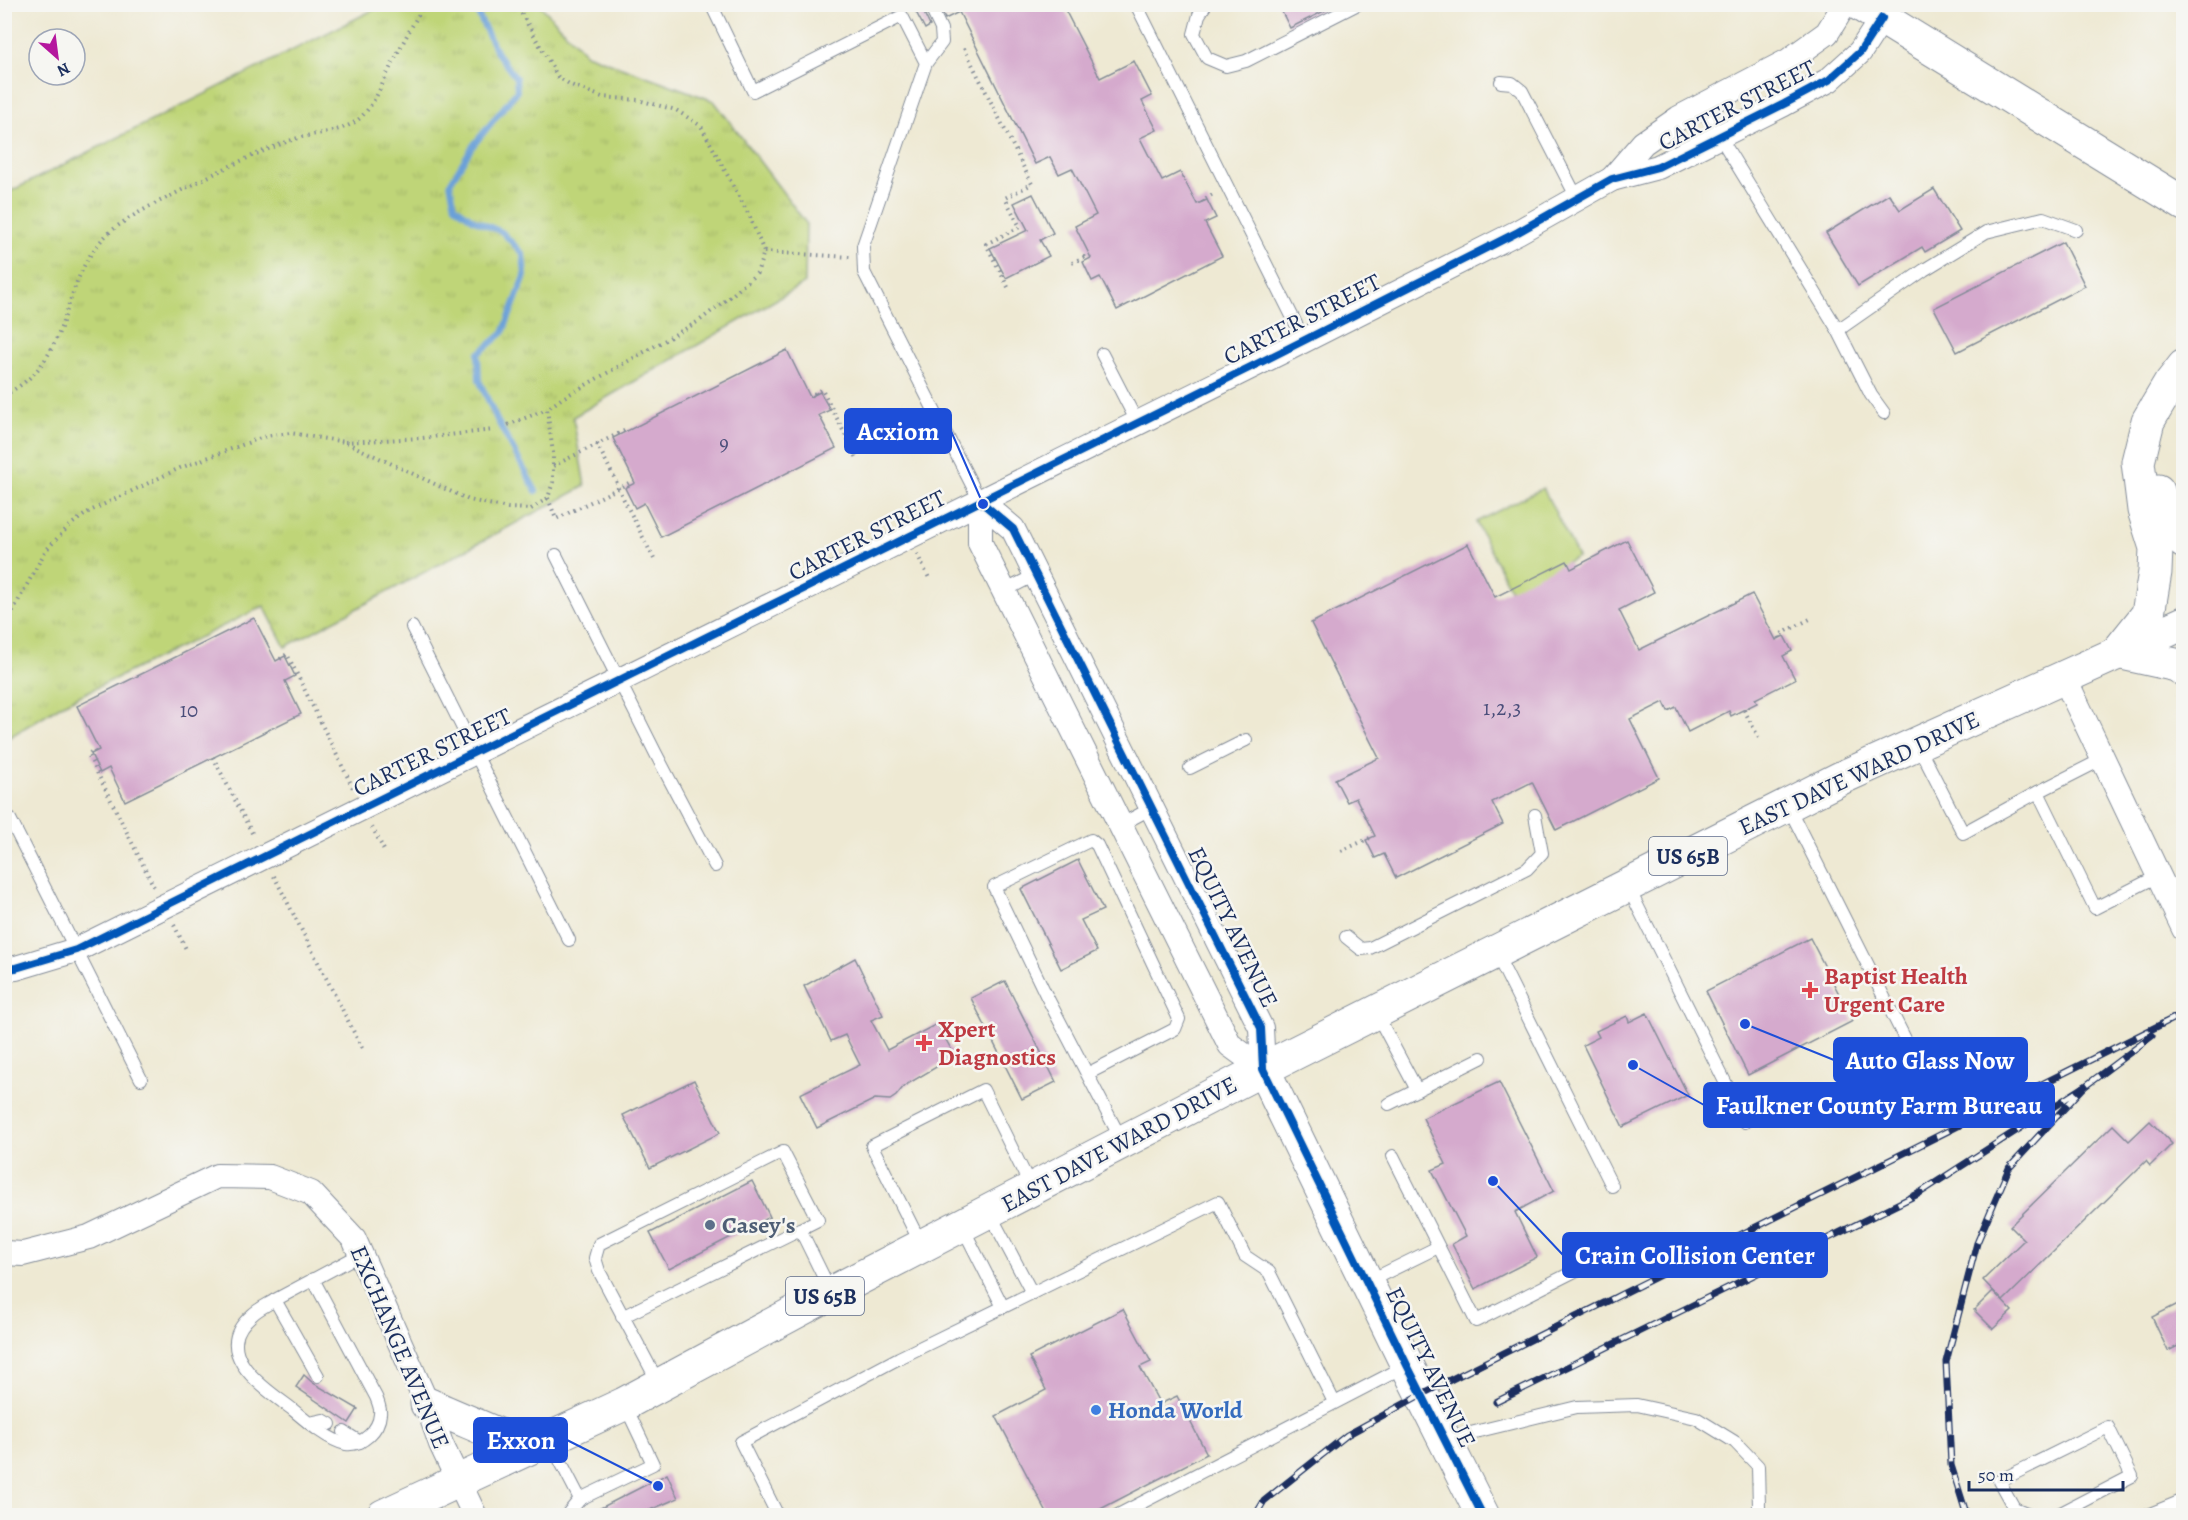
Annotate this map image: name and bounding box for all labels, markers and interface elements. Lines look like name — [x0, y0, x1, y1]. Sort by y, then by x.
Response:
north arrow — [27, 27, 87, 87]
street label: CARTER STREET — [1653, 52, 1821, 158]
text: N — [53, 57, 74, 82]
street label: CARTER STREET — [1218, 266, 1386, 372]
callout: Acxiom — [845, 409, 951, 453]
text: Acxiom — [856, 414, 939, 449]
house number: 9 — [719, 429, 729, 457]
street label: CARTER STREET — [783, 482, 951, 588]
house number: 1,2,3 — [1483, 694, 1521, 722]
house number: 10 — [180, 696, 198, 724]
street label: CARTER STREET — [348, 700, 516, 804]
street label: EAST DAVE WARD DRIVE — [1733, 703, 1985, 843]
road number: US 65B — [1649, 837, 1727, 875]
street label: EQUITY AVENUE — [1180, 841, 1286, 1013]
place label: Baptist Health Urgent Care — [1824, 960, 1968, 1020]
marker: Baptist Health Urgent Care — [1801, 981, 1819, 999]
place label: Xpert Diagnostics — [938, 1013, 1056, 1073]
marker: Xpert Diagnostics — [915, 1034, 933, 1052]
callout: Auto Glass Now — [1834, 1038, 2027, 1082]
text: Auto Glass Now — [1844, 1043, 2015, 1078]
street label: EAST DAVE WARD DRIVE — [996, 1068, 1242, 1220]
callout: Faulkner County Farm Bureau — [1704, 1083, 2054, 1127]
text: Faulkner County Farm Bureau — [1716, 1088, 2043, 1123]
place label: Casey's — [722, 1209, 796, 1241]
marker: Casey's — [703, 1218, 717, 1232]
callout: Crain Collision Center — [1563, 1233, 1827, 1277]
text: Crain Collision Center — [1575, 1238, 1815, 1273]
street label: EXCHANGE AVENUE — [343, 1240, 457, 1454]
road number: US 65B — [786, 1277, 864, 1315]
street label: EQUITY AVENUE — [1378, 1281, 1484, 1453]
place label: Honda World — [1108, 1394, 1243, 1426]
marker: Honda World — [1089, 1403, 1103, 1417]
callout: Exxon — [474, 1418, 567, 1462]
text: Exxon — [487, 1423, 556, 1458]
scale bar — [1969, 1454, 2124, 1492]
text: 50 m — [1978, 1463, 2014, 1487]

